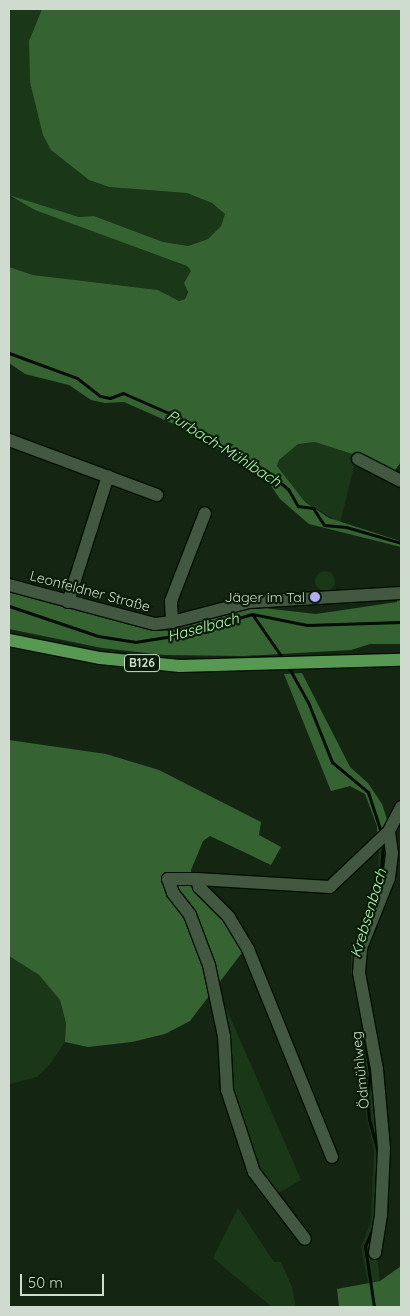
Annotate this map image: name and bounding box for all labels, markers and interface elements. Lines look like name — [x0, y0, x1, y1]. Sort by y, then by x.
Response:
water label: Purbach-Mühlbach — [164, 406, 284, 490]
street label: Leonfeldner Straße — [28, 567, 152, 615]
place label: Jäger im Tal — [225, 589, 305, 605]
marker: Jäger im Tal — [309, 591, 321, 603]
water label: Haselbach — [165, 609, 241, 645]
road number: B126 — [123, 654, 161, 672]
water label: Krebsenbach — [346, 867, 390, 959]
street label: Ödmühlweg — [348, 1030, 372, 1110]
scale bar — [22, 1264, 106, 1296]
text: 50 m — [28, 1273, 63, 1292]

